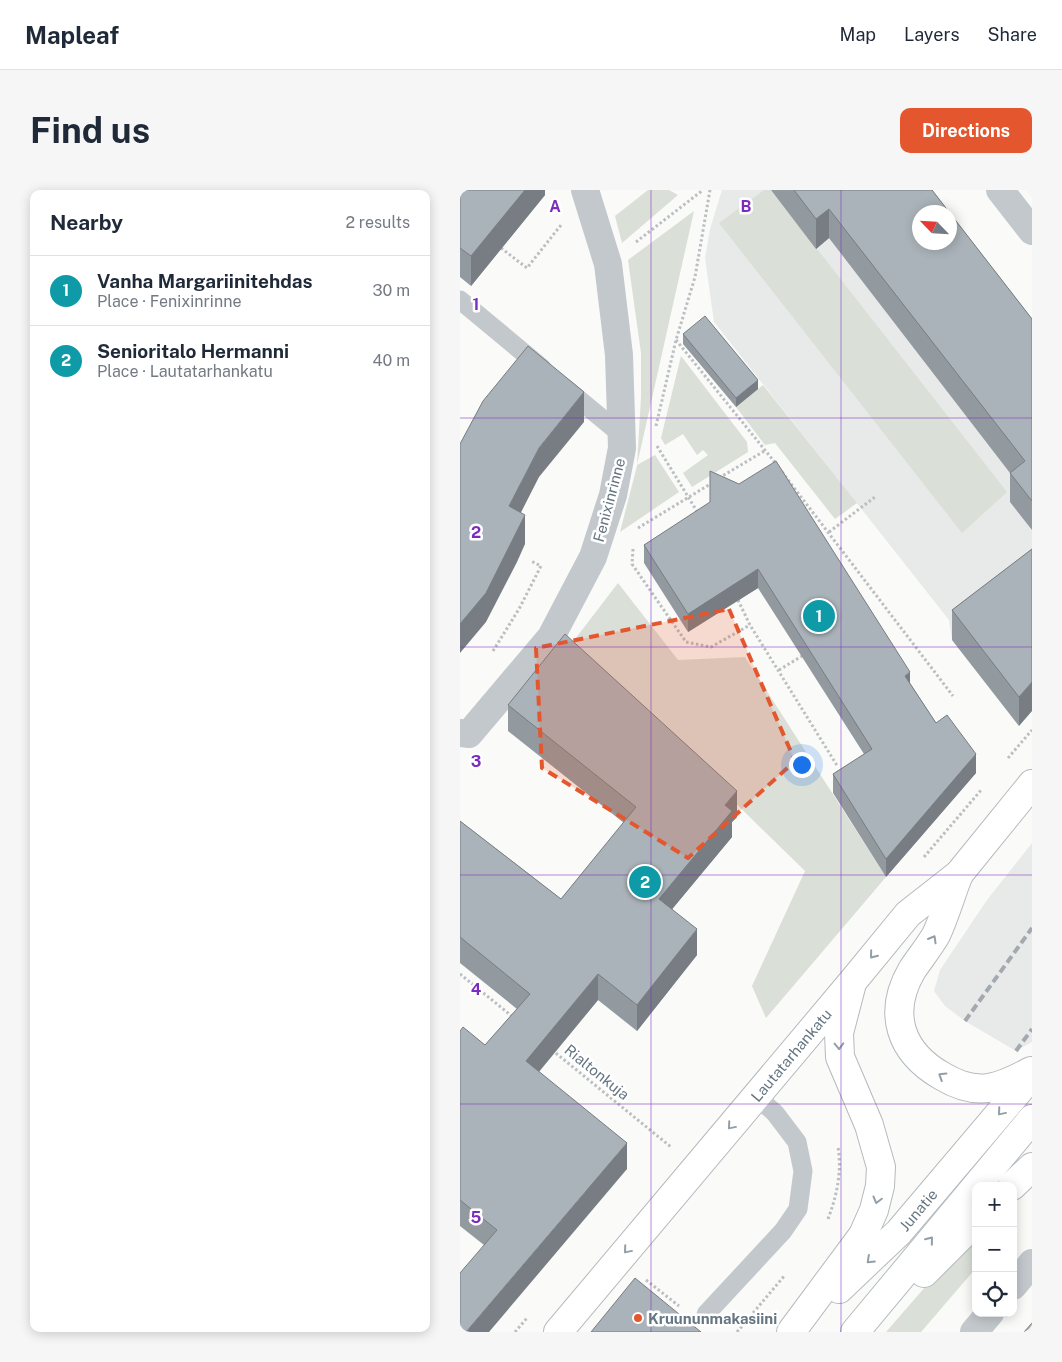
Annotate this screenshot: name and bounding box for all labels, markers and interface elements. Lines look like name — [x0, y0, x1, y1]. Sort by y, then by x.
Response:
text: Mapleaf — [25, 21, 119, 49]
text: Map — [840, 24, 876, 45]
text: Layers — [904, 24, 960, 45]
text: Share — [988, 24, 1037, 45]
button: Directions — [900, 108, 1032, 153]
text: Find us — [30, 110, 150, 151]
text: A — [549, 197, 561, 216]
text: B — [741, 197, 752, 216]
north arrow — [912, 205, 957, 250]
text: Nearby — [50, 210, 123, 235]
text: 2 results — [345, 213, 410, 232]
text: Vanha Margariinitehdas — [97, 270, 312, 292]
text: 1 — [63, 281, 69, 300]
text: 30 m — [373, 281, 410, 300]
text: Place · Fenixinrinne — [97, 292, 241, 311]
text: 1 — [473, 295, 479, 314]
text: Senioritalo Hermanni — [97, 340, 289, 362]
text: 2 — [61, 351, 71, 370]
text: 40 m — [372, 351, 410, 370]
text: Place · Lautatarhankatu — [97, 362, 273, 381]
street label: Fenixinrinne — [590, 456, 628, 544]
text: 2 — [471, 523, 481, 542]
pin: 1 — [803, 597, 835, 635]
text: 3 — [471, 752, 481, 771]
your location — [789, 752, 815, 778]
pin: 2 — [629, 863, 661, 901]
one-way arrow — [927, 936, 937, 945]
one-way arrow — [870, 950, 879, 959]
text: 4 — [471, 980, 482, 999]
street label: Lautatarhankatu — [747, 1005, 835, 1105]
street label: Rialtonkuja — [561, 1041, 633, 1103]
one-way arrow — [834, 1042, 845, 1050]
one-way arrow — [938, 1073, 947, 1082]
one-way arrow — [997, 1107, 1006, 1116]
one-way arrow — [728, 1120, 737, 1129]
map controls — [972, 1182, 1017, 1317]
button: + — [972, 1182, 1017, 1227]
street label: Junatie — [895, 1185, 940, 1234]
one-way arrow — [872, 1195, 882, 1203]
text: 5 — [471, 1208, 482, 1227]
button: − — [972, 1227, 1017, 1272]
one-way arrow — [925, 1237, 933, 1246]
one-way arrow — [624, 1244, 633, 1253]
one-way arrow — [866, 1254, 875, 1263]
button: locate — [972, 1272, 1017, 1317]
place label: Kruununmakasiini — [648, 1310, 777, 1327]
marker: Kruununmakasiini — [632, 1312, 644, 1324]

